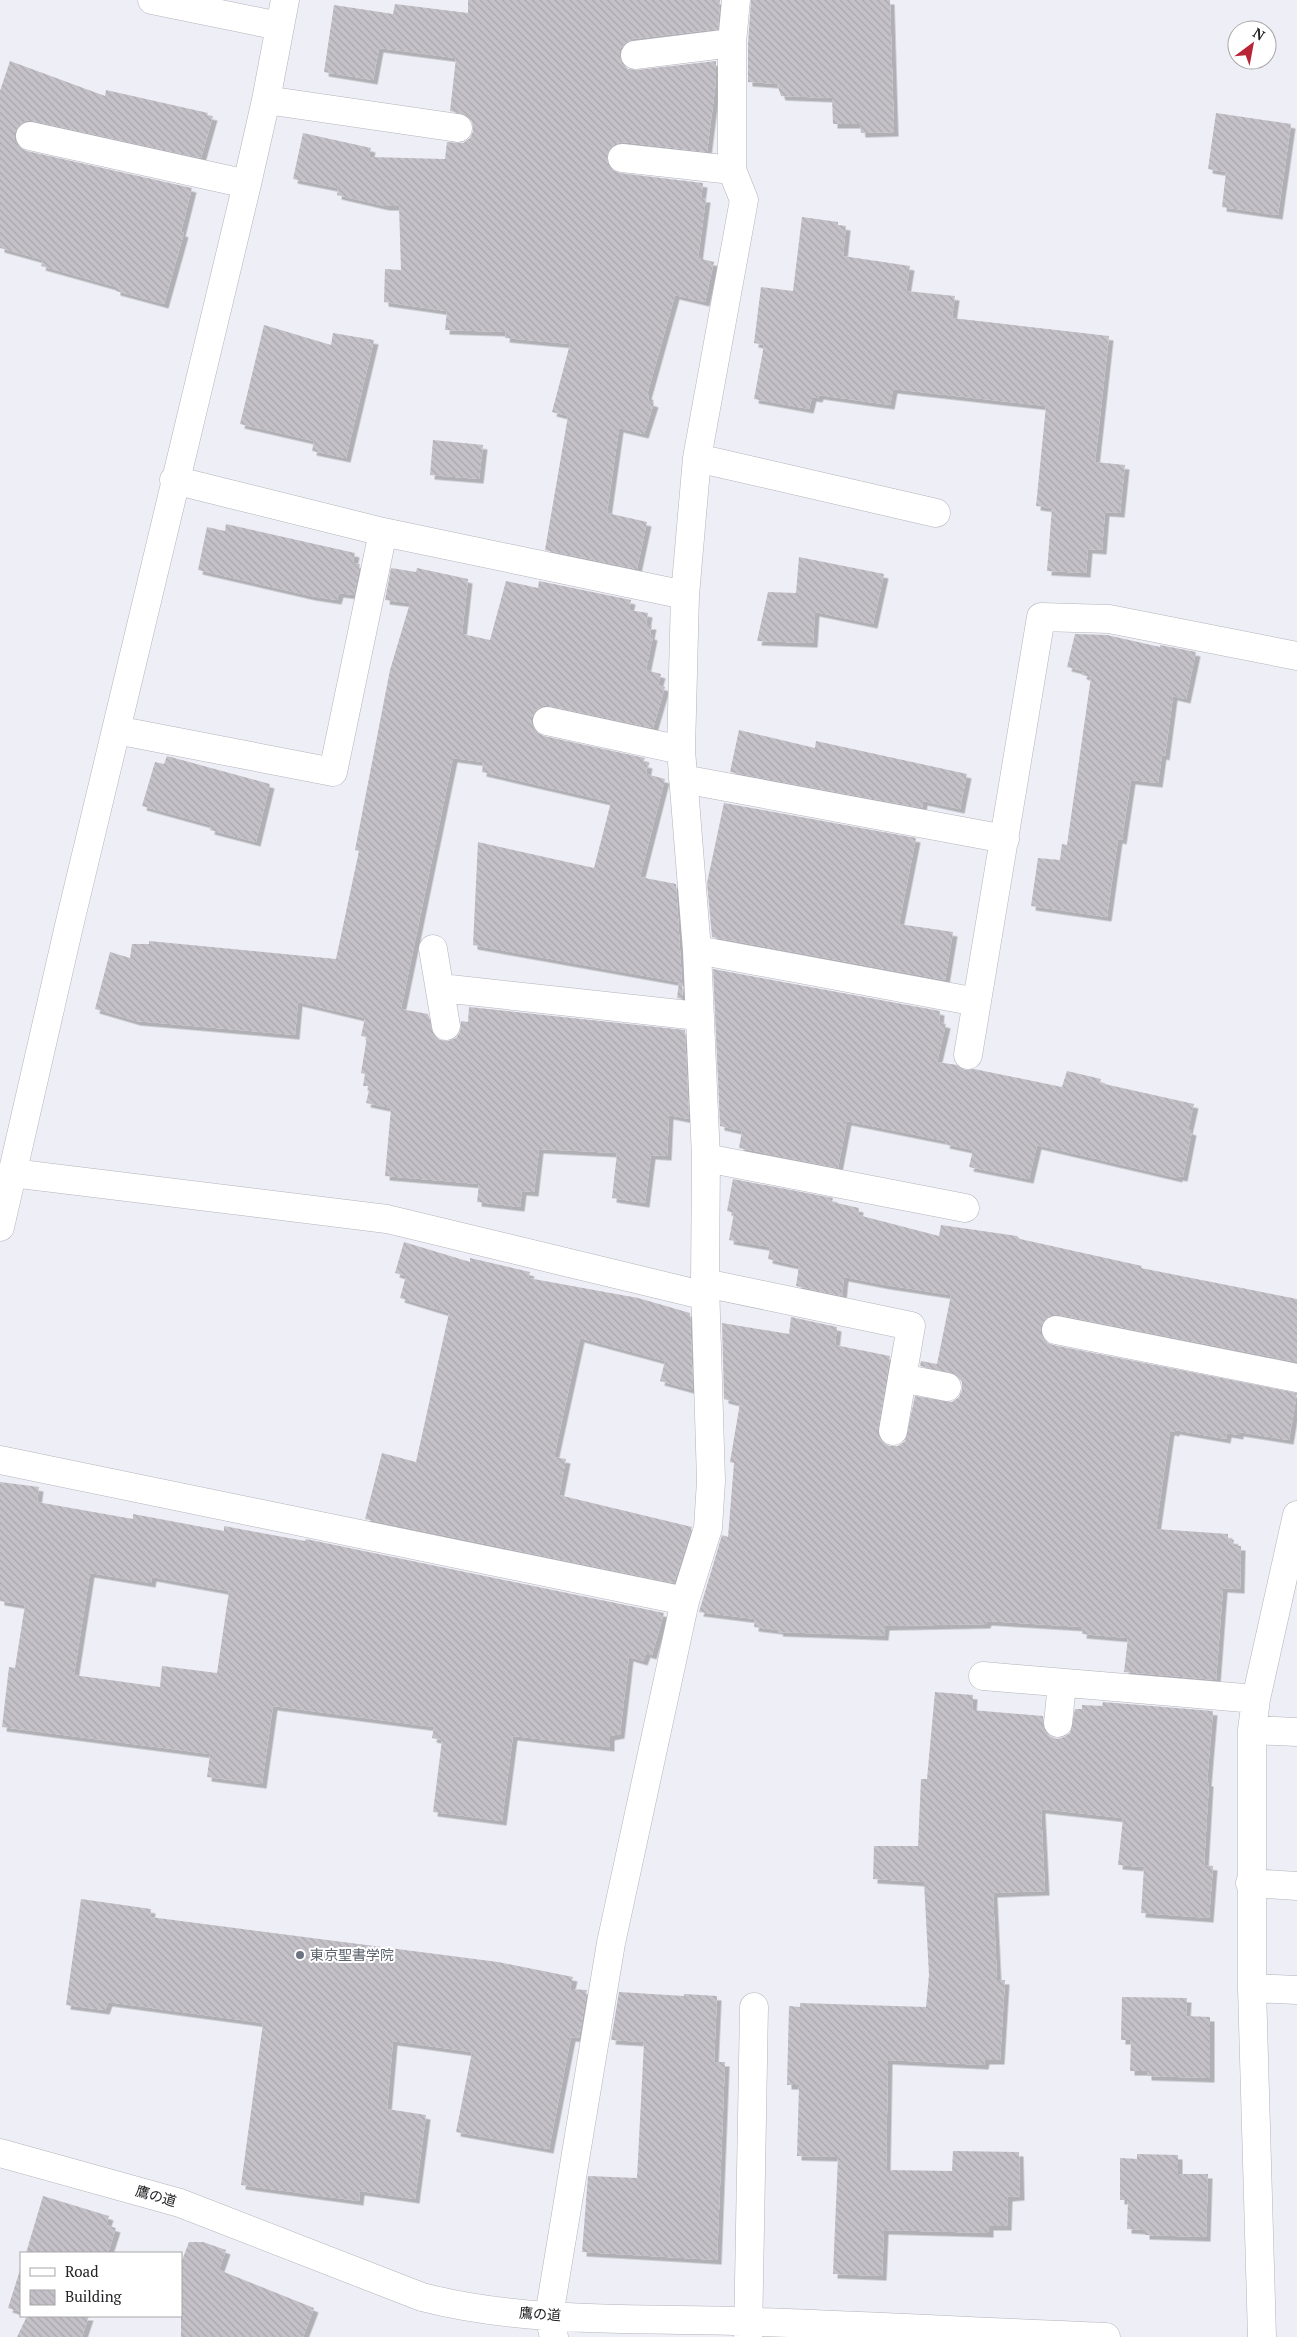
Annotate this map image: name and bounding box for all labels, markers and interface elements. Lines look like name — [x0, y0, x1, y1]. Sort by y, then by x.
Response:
north arrow — [1227, 20, 1277, 70]
text: N — [1250, 23, 1269, 45]
place label: 東京聖書学院 — [310, 1945, 394, 1964]
marker: 東京聖書学院 — [294, 1949, 306, 1961]
street label: 鷹の道 — [133, 2181, 179, 2210]
legend — [20, 2252, 182, 2317]
text: Road — [65, 2261, 98, 2281]
text: Building — [65, 2286, 123, 2306]
street label: 鷹の道 — [518, 2303, 562, 2324]

